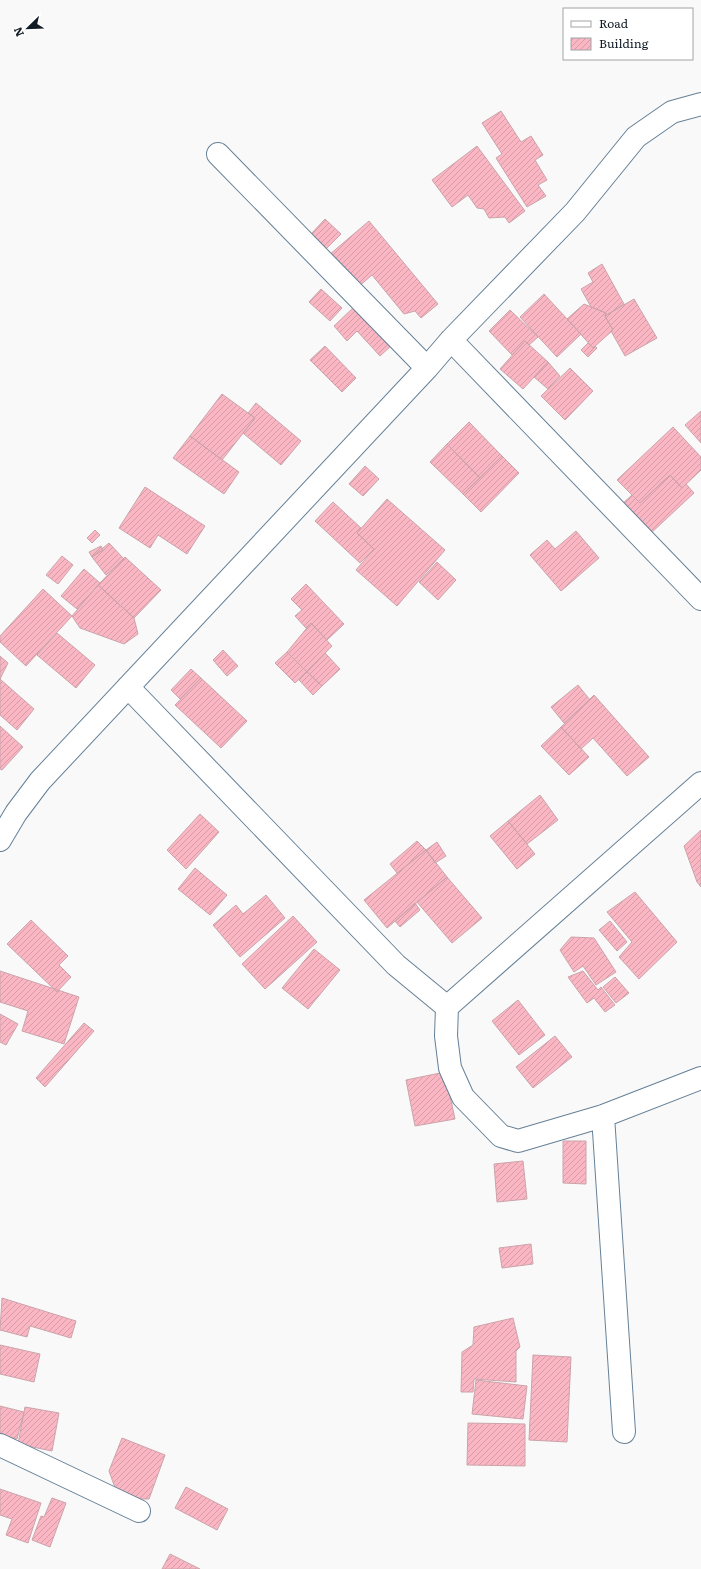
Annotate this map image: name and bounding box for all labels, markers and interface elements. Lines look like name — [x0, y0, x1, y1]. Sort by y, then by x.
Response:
north arrow — [8, 8, 48, 48]
legend — [563, 8, 693, 60]
text: Road — [599, 14, 629, 32]
text: N — [9, 25, 27, 40]
text: Building — [599, 34, 649, 52]

